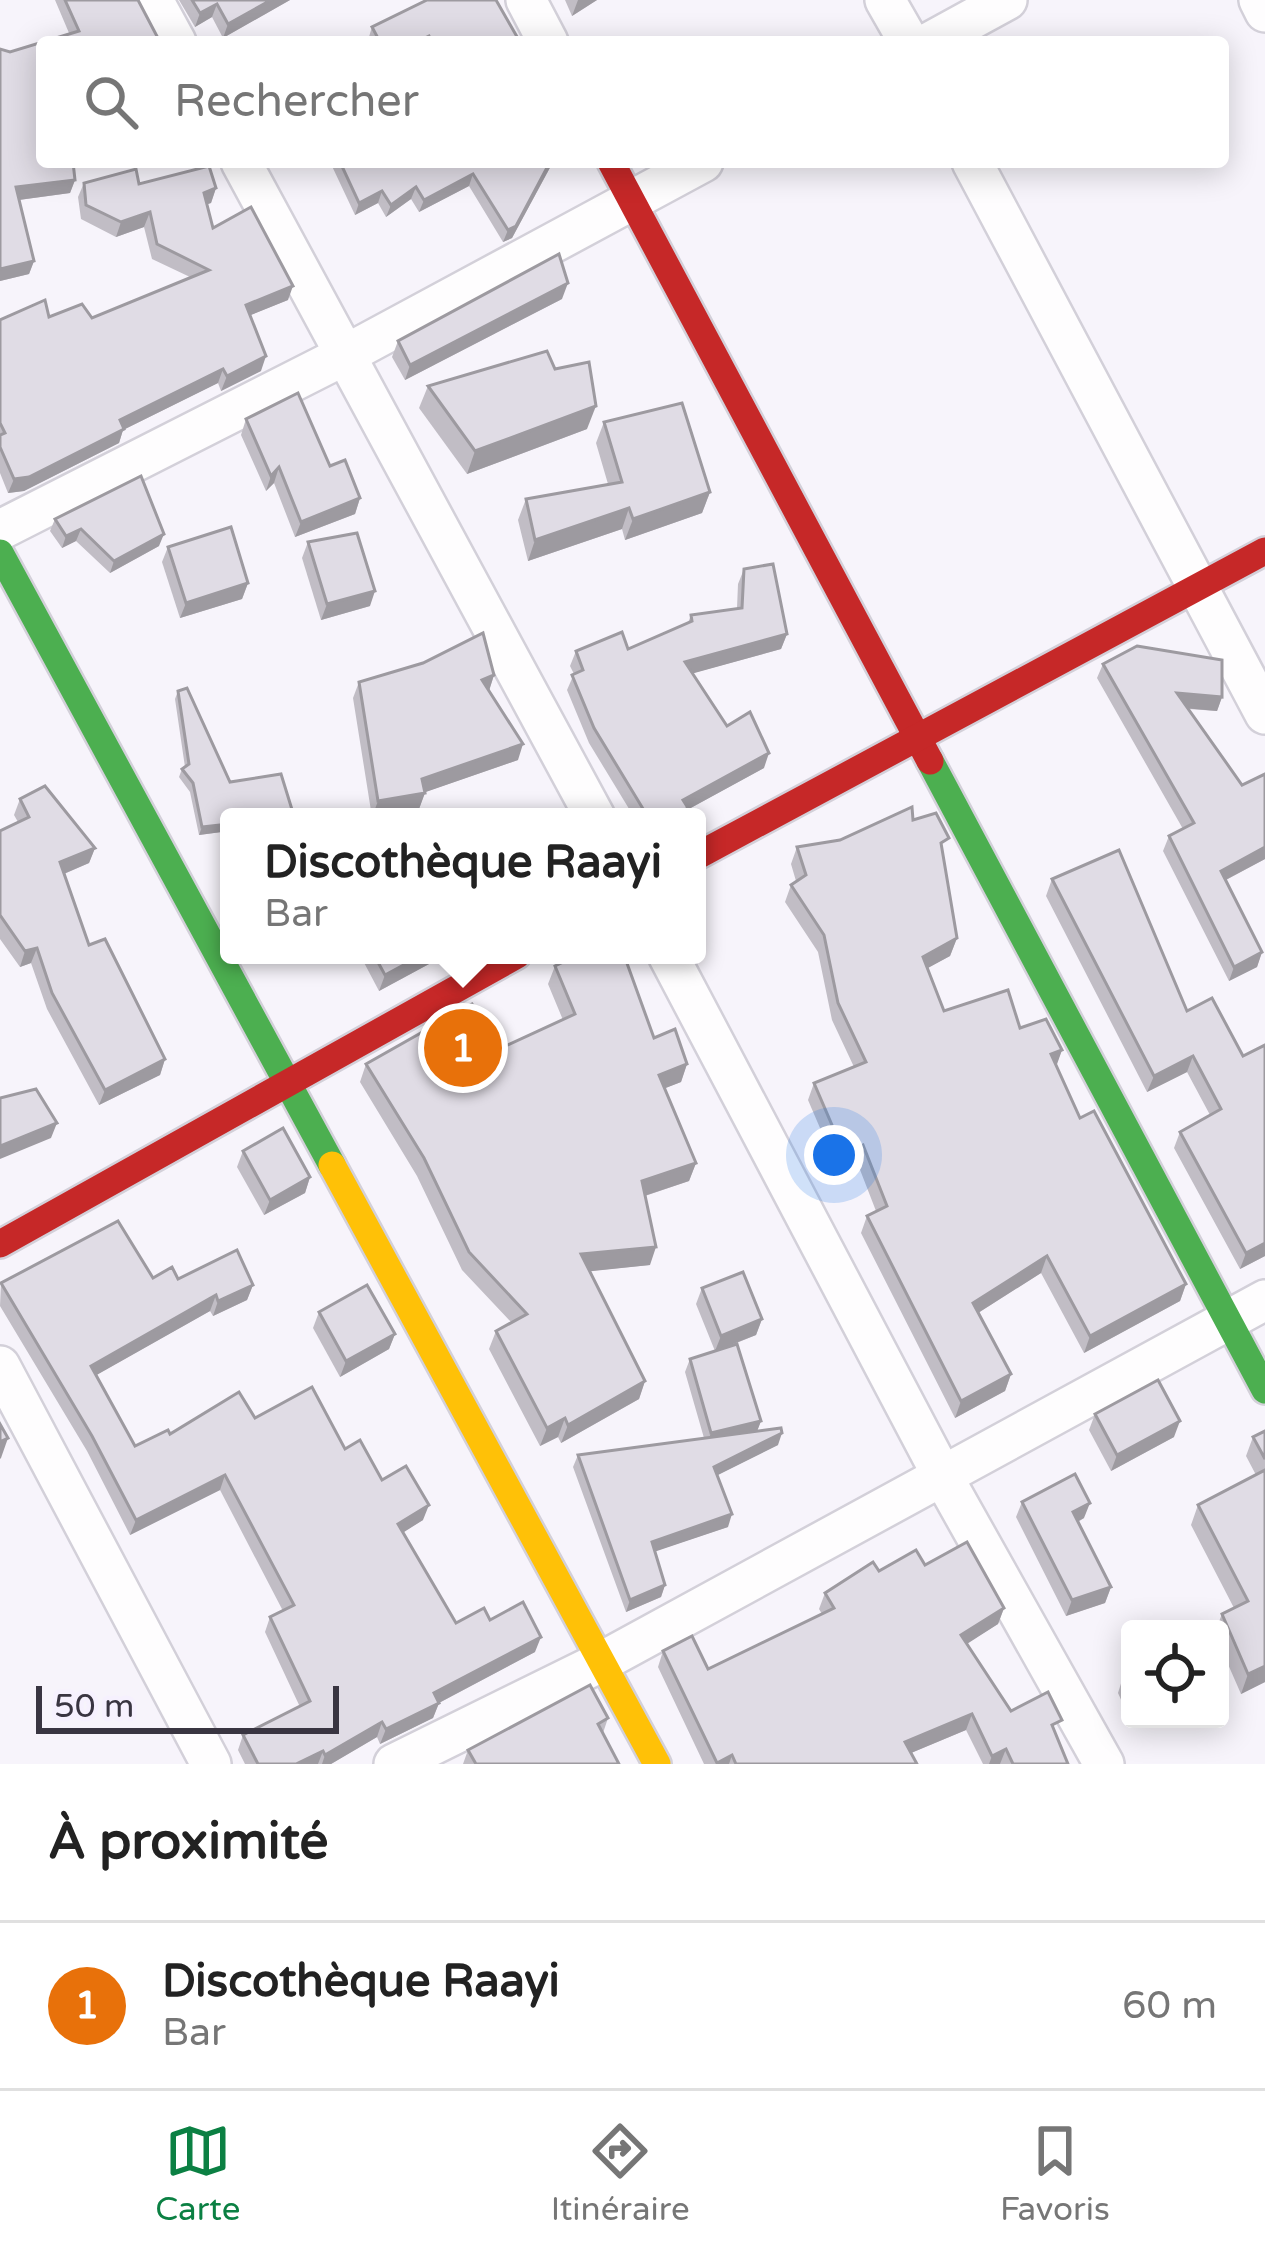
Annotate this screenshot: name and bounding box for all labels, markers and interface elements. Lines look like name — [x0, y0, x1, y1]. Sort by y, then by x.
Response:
search box — [36, 36, 1229, 168]
icon: search — [78, 69, 144, 135]
text: Rechercher — [174, 75, 419, 129]
popup — [220, 808, 706, 964]
text: Discothèque Raayi — [264, 836, 662, 890]
text: Bar — [264, 890, 328, 937]
pin: 1 — [424, 1003, 502, 1093]
your location — [804, 1125, 864, 1185]
map controls — [1121, 1620, 1229, 1728]
button: locate — [1121, 1620, 1229, 1728]
scale bar — [36, 1680, 339, 1733]
text: 50 m — [54, 1687, 134, 1726]
text: À proximité — [48, 1811, 328, 1873]
text: Discothèque Raayi — [162, 1955, 560, 2009]
text: 1 — [75, 1982, 99, 2029]
text: 60 m — [1122, 1982, 1217, 2029]
text: Bar — [162, 2009, 226, 2056]
tab: Carte — [155, 2118, 240, 2229]
tab: Itinéraire — [551, 2118, 690, 2229]
tab: Favoris — [1000, 2118, 1110, 2229]

